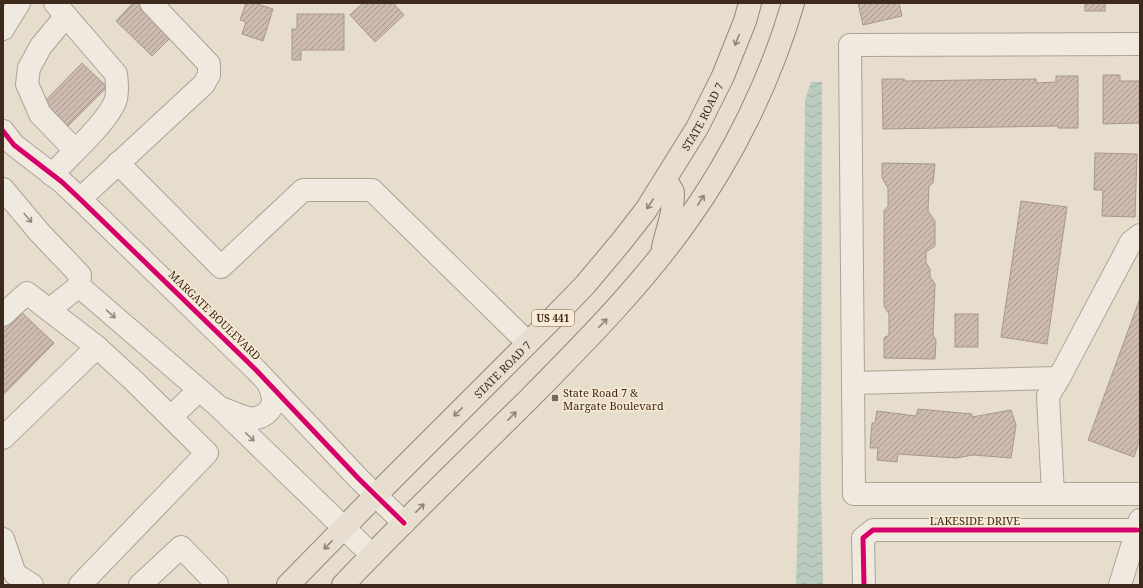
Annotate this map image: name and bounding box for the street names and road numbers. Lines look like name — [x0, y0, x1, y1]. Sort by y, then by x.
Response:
street label: STATE ROAD 7 — [677, 80, 726, 153]
street label: MARGATE BOULEVARD — [166, 267, 264, 363]
road number: US 441 — [532, 310, 574, 326]
street label: STATE ROAD 7 — [470, 337, 534, 401]
street label: LAKESIDE DRIVE — [930, 513, 1020, 528]

